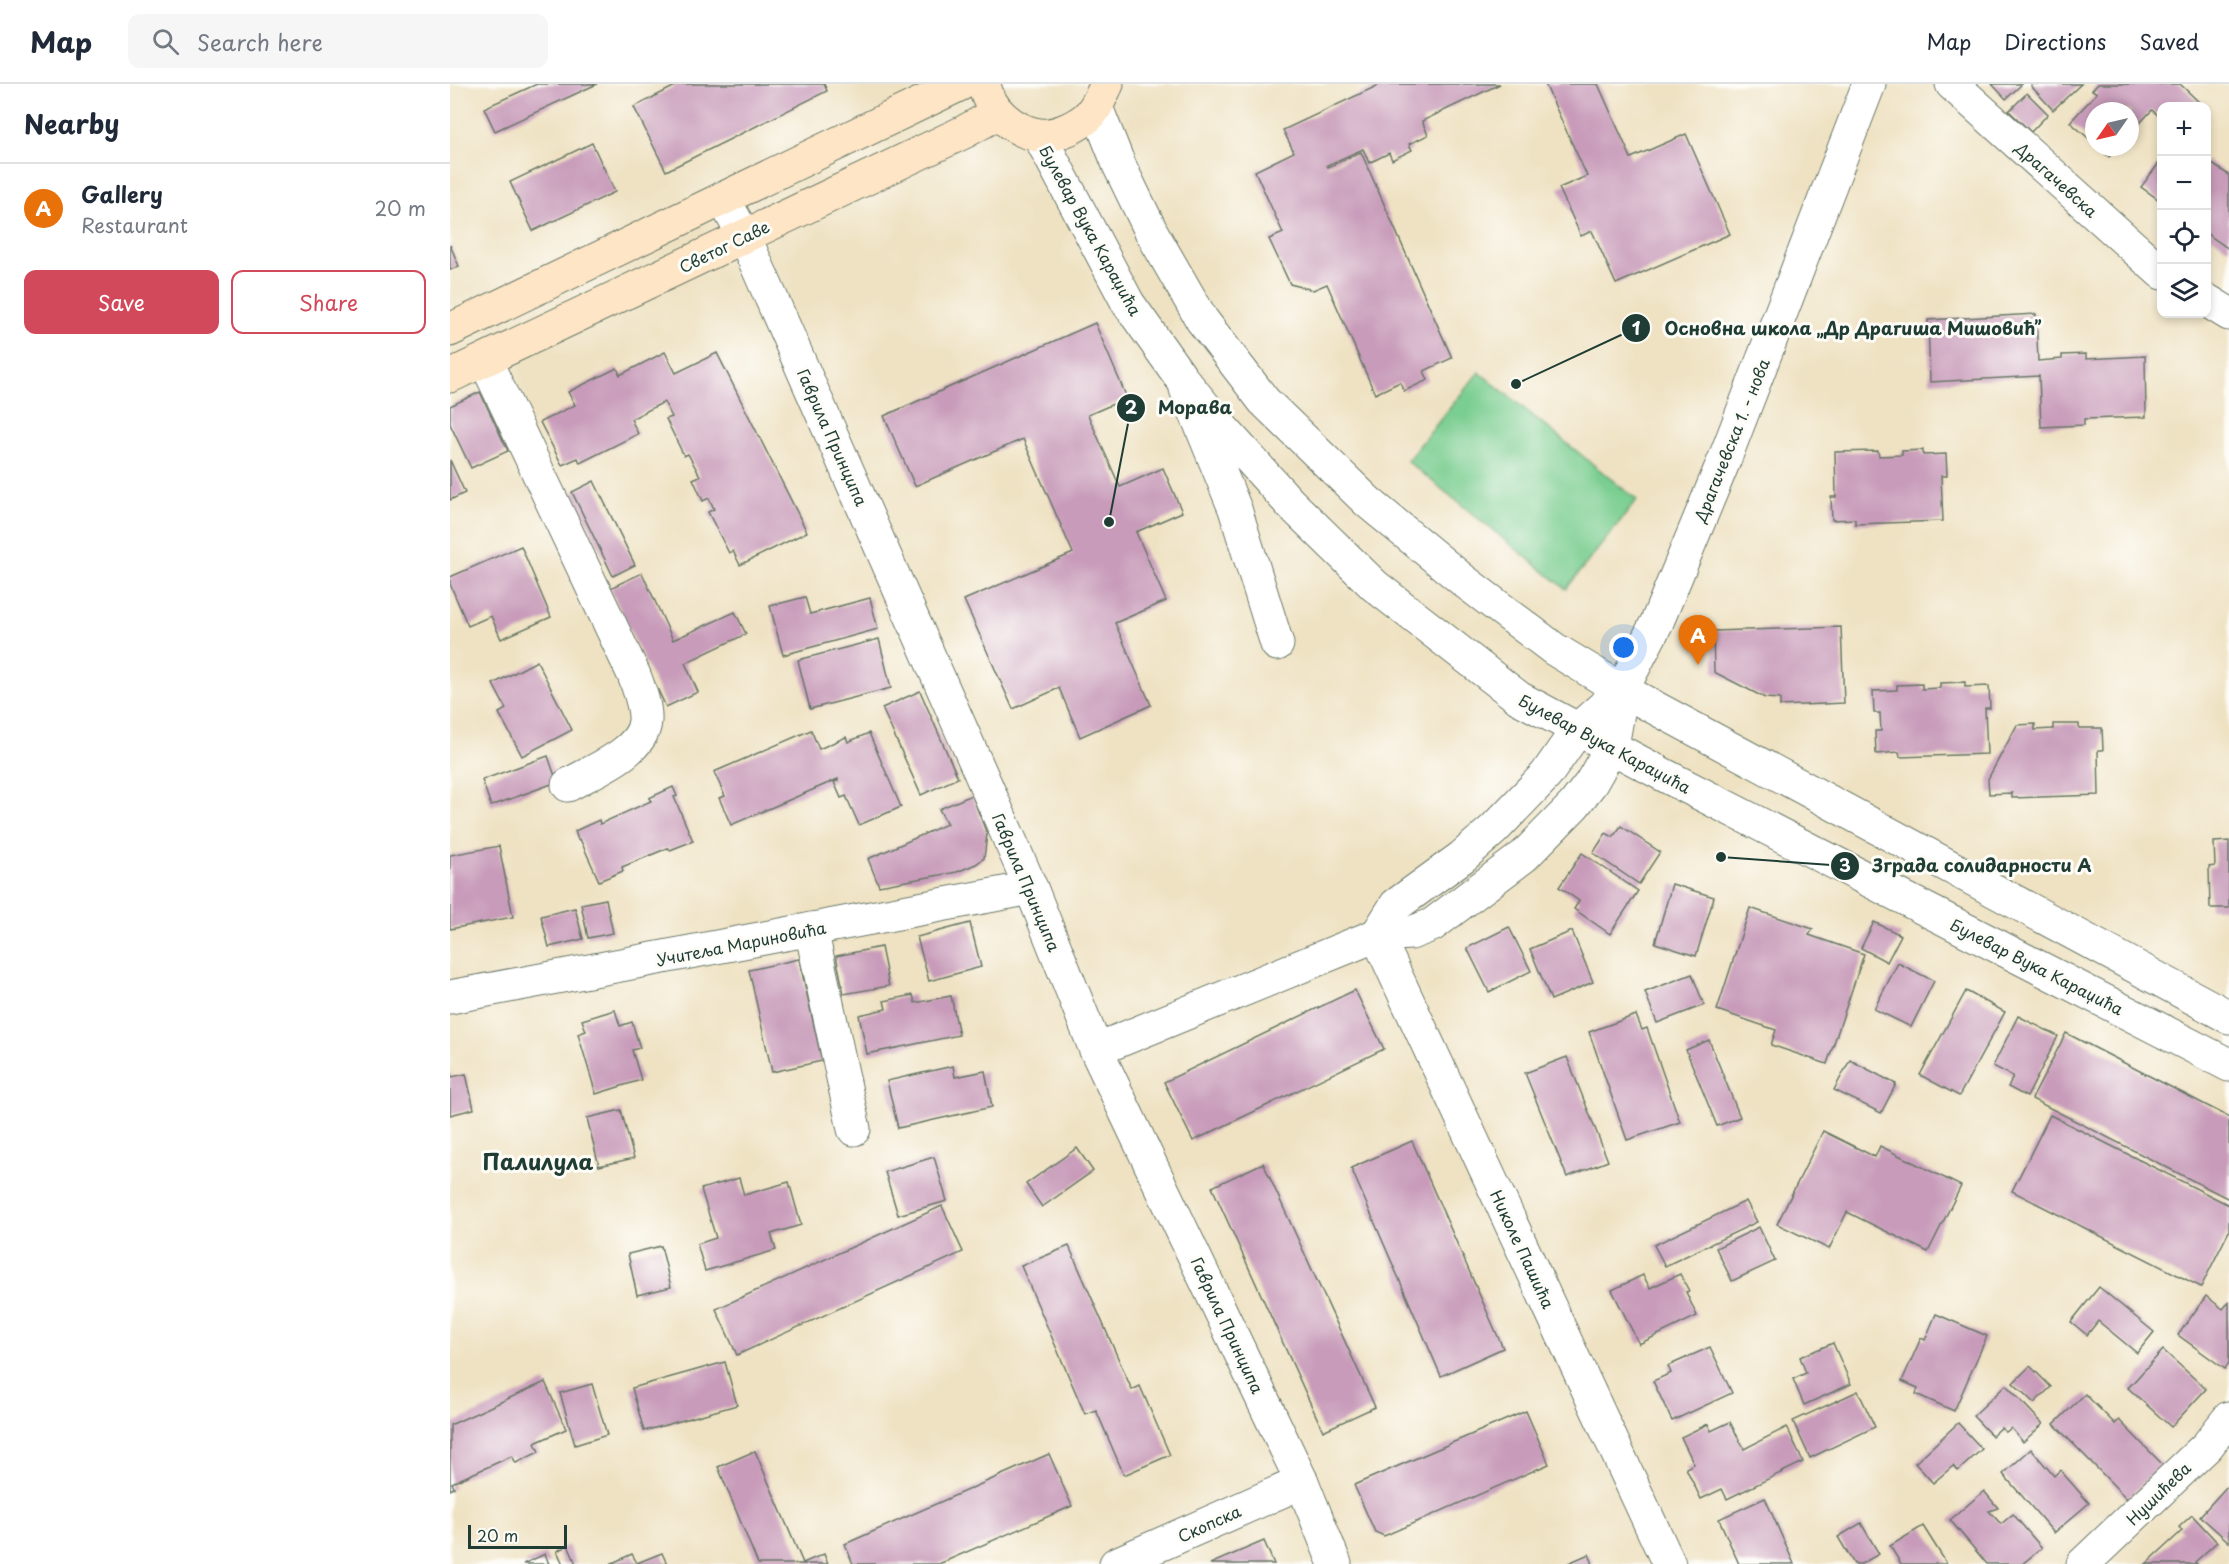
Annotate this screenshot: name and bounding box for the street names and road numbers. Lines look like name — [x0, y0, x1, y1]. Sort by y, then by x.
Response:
street label: Драгачевска — [2010, 135, 2103, 222]
street label: Булевар Вука Караџића — [1034, 140, 1148, 320]
street label: Светог Саве — [675, 214, 773, 278]
street label: Драгачевска 1. - нова — [1687, 355, 1775, 526]
street label: Гаврила Принципа — [792, 364, 874, 510]
street label: Булевар Вука Караџића — [1515, 687, 1695, 799]
street label: Гаврила Принципа — [987, 809, 1067, 955]
street label: Булевар Вука Караџића — [1946, 912, 2128, 1020]
street label: Учитеља Мариновића — [654, 915, 828, 971]
street label: Николе Пашића — [1485, 1186, 1561, 1312]
street label: Гаврила Принципа — [1186, 1253, 1270, 1397]
street label: Нушићева — [2120, 1456, 2196, 1530]
street label: Скопска — [1174, 1498, 1245, 1548]

